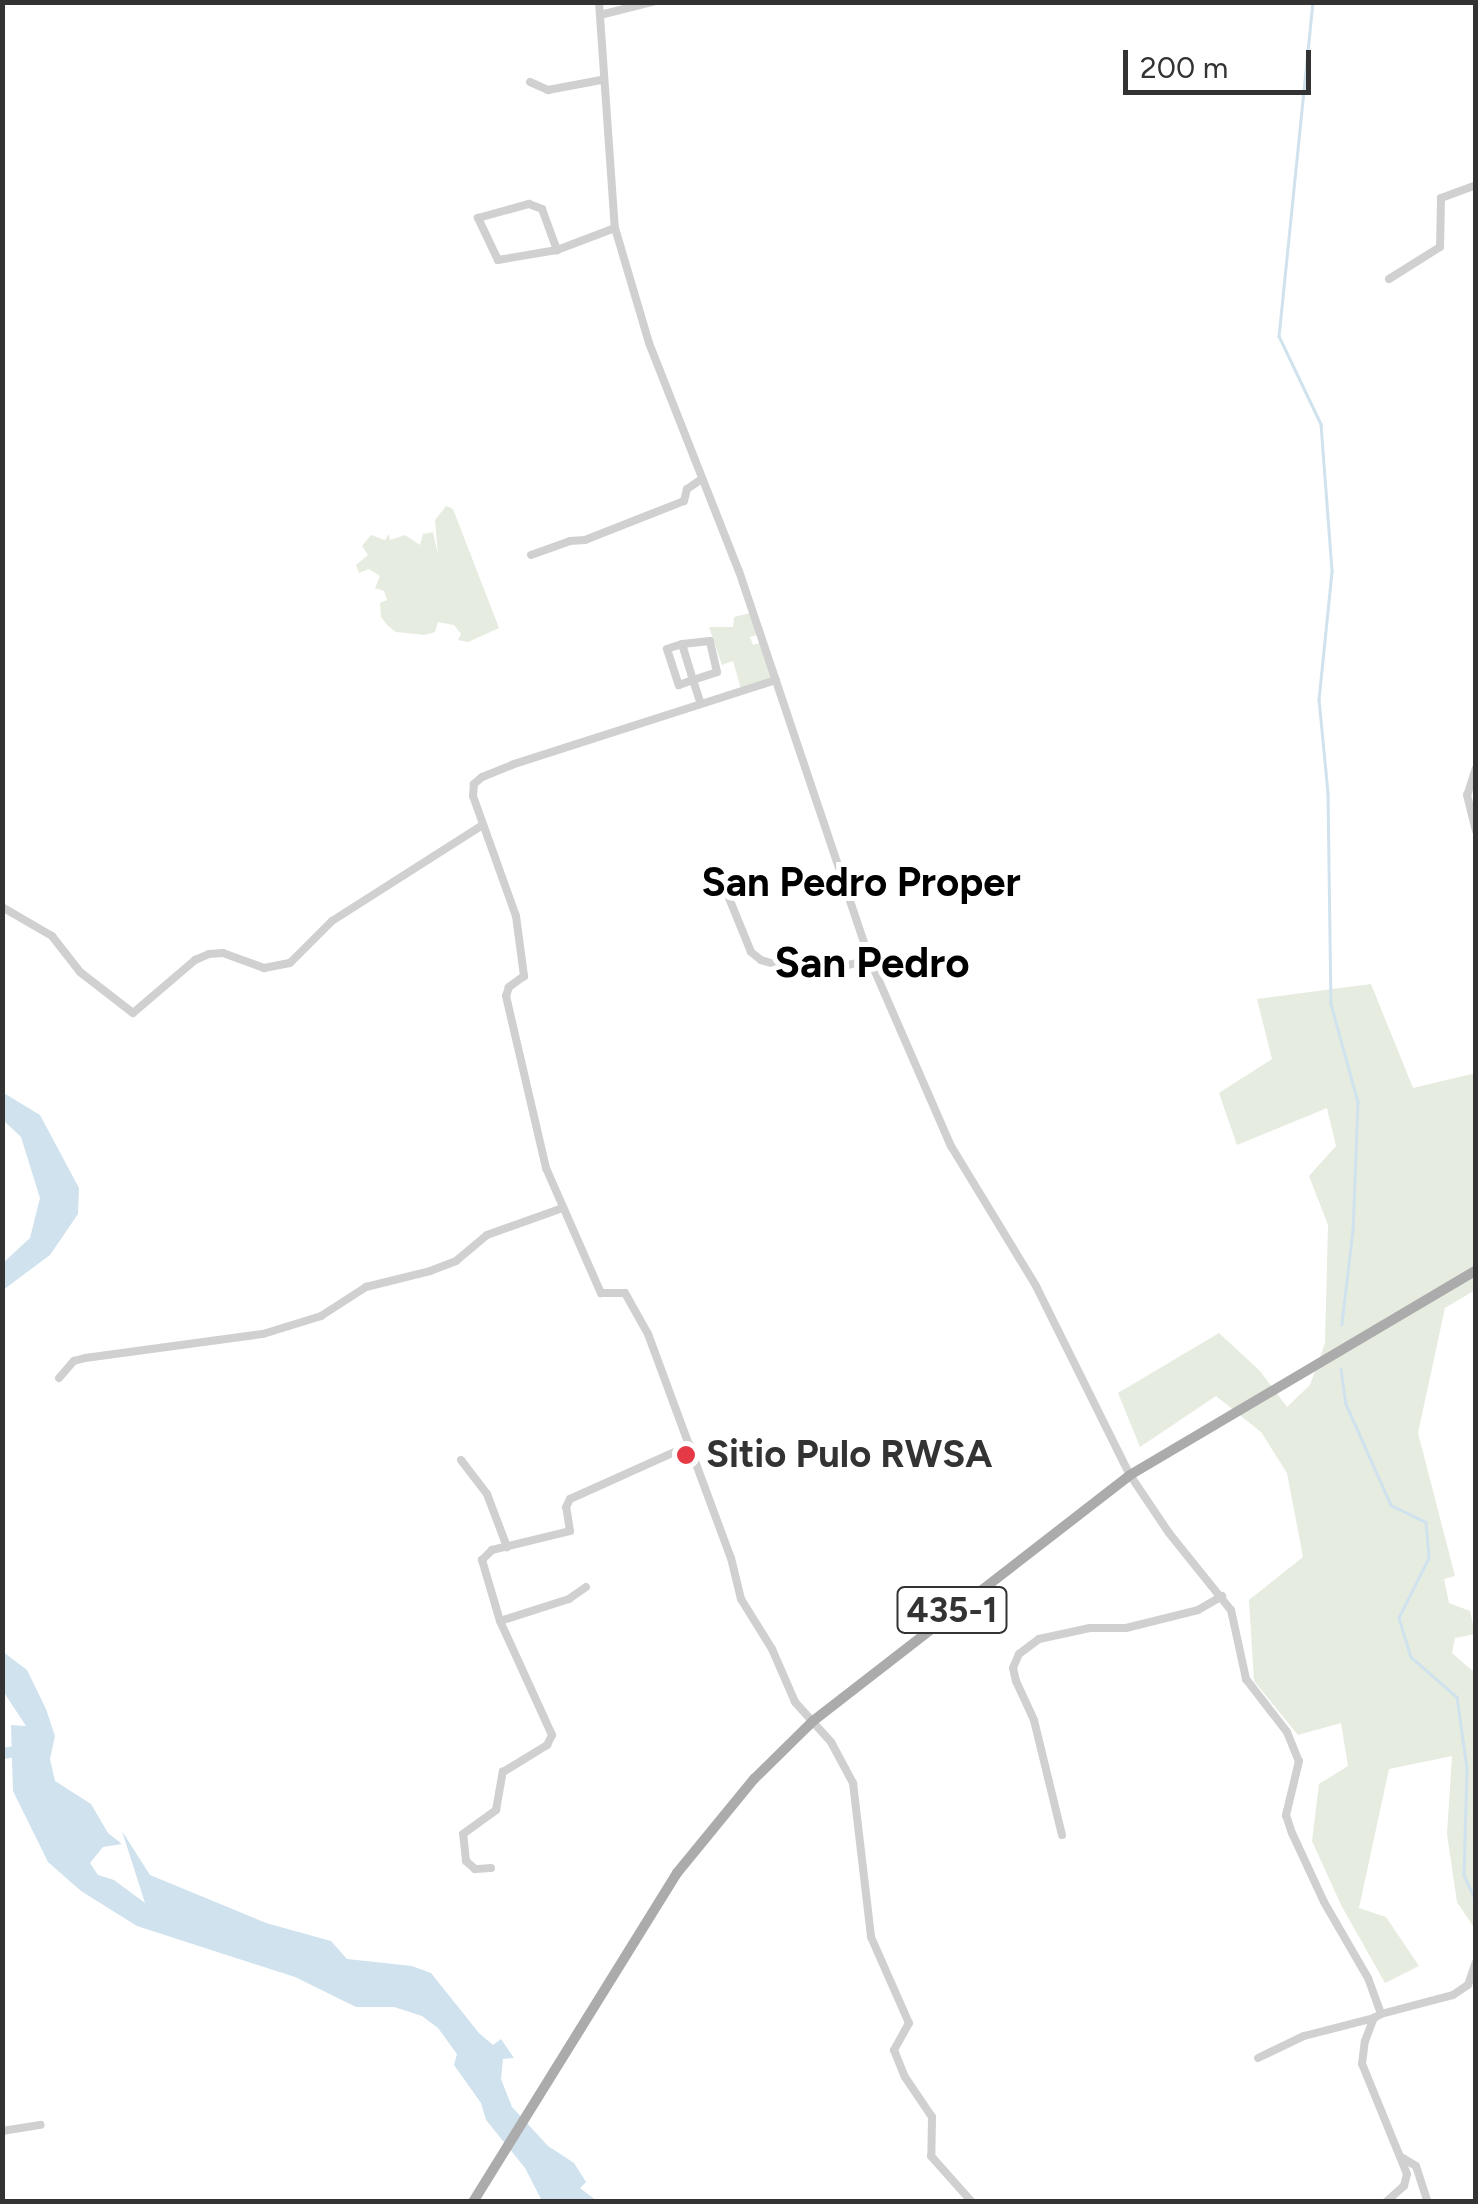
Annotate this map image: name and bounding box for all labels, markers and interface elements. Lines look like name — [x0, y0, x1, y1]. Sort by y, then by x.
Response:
scale bar — [1128, 30, 1316, 92]
text: 200 m — [1140, 49, 1228, 86]
district label: San Pedro Proper — [701, 858, 1021, 906]
district label: San Pedro — [774, 938, 970, 988]
place label: Sitio Pulo RWSA — [706, 1432, 992, 1478]
marker: Sitio Pulo RWSA — [675, 1444, 697, 1466]
road number: 435-1 — [894, 1580, 1010, 1640]

